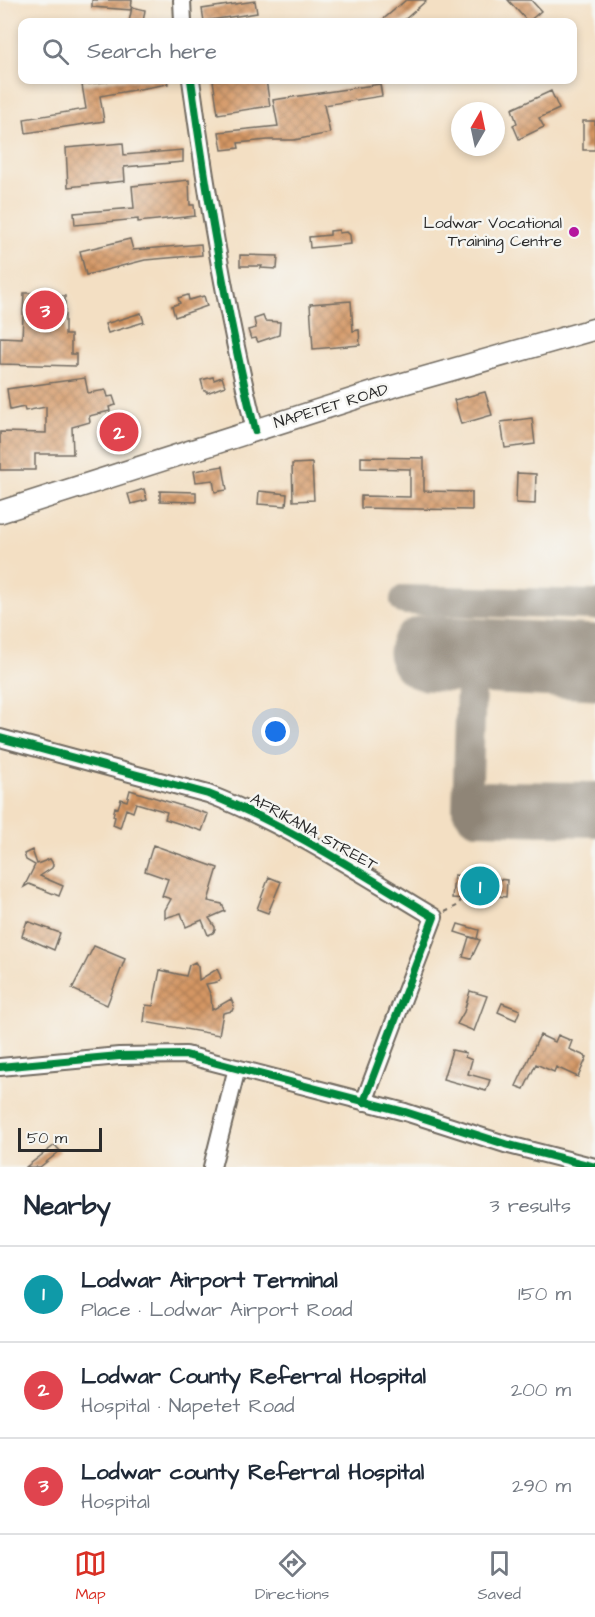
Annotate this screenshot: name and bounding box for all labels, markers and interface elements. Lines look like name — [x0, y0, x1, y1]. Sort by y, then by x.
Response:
search box — [18, 18, 577, 84]
icon: search — [39, 35, 72, 68]
text: Search here — [87, 36, 217, 67]
north arrow — [451, 102, 505, 156]
place label: Lodwar Vocational Training Centre — [424, 212, 562, 253]
marker: Lodwar Vocational Training Centre — [567, 225, 581, 239]
pin: 3 — [26, 288, 64, 332]
street label: NAPETET ROAD — [271, 378, 391, 434]
pin: 2 — [100, 410, 138, 454]
your location — [261, 717, 290, 746]
street label: AFRIKANA STREET — [246, 788, 382, 876]
pin: 1 — [460, 864, 500, 908]
scale bar — [18, 1125, 102, 1152]
text: 50 m — [27, 1127, 67, 1149]
text: Nearby — [24, 1188, 111, 1224]
text: 3 results — [489, 1192, 571, 1220]
text: Lodwar Airport Terminal — [81, 1265, 338, 1296]
text: 1 — [42, 1280, 45, 1308]
text: 150 m — [518, 1280, 571, 1308]
text: Place · Lodwar Airport Road — [81, 1296, 352, 1324]
text: Lodwar County Referral Hospital — [81, 1361, 426, 1392]
text: 2 — [38, 1376, 49, 1404]
text: 200 m — [511, 1376, 571, 1404]
text: Hospital · Napetet Road — [81, 1392, 294, 1420]
text: Lodwar county Referral Hospital — [81, 1457, 424, 1488]
text: 3 — [38, 1472, 49, 1500]
text: 290 m — [512, 1472, 571, 1500]
text: Hospital — [81, 1488, 150, 1516]
tab: Map — [74, 1547, 107, 1605]
tab: Directions — [255, 1547, 329, 1605]
tab: Saved — [477, 1547, 521, 1605]

